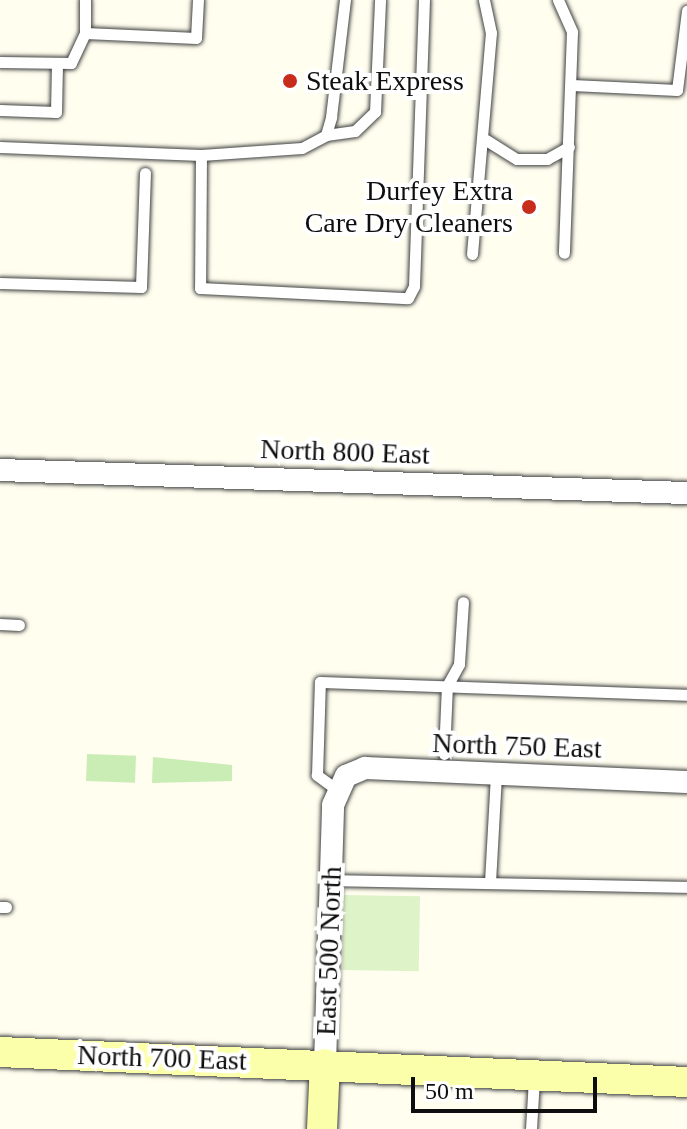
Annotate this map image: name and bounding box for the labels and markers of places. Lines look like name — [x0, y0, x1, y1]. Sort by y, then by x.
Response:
place label: Steak Express — [306, 64, 464, 98]
marker: Steak Express — [281, 72, 299, 90]
place label: Durfey Extra Care Dry Cleaners — [305, 174, 513, 240]
marker: Durfey Extra Care Dry Cleaners — [520, 198, 538, 216]

